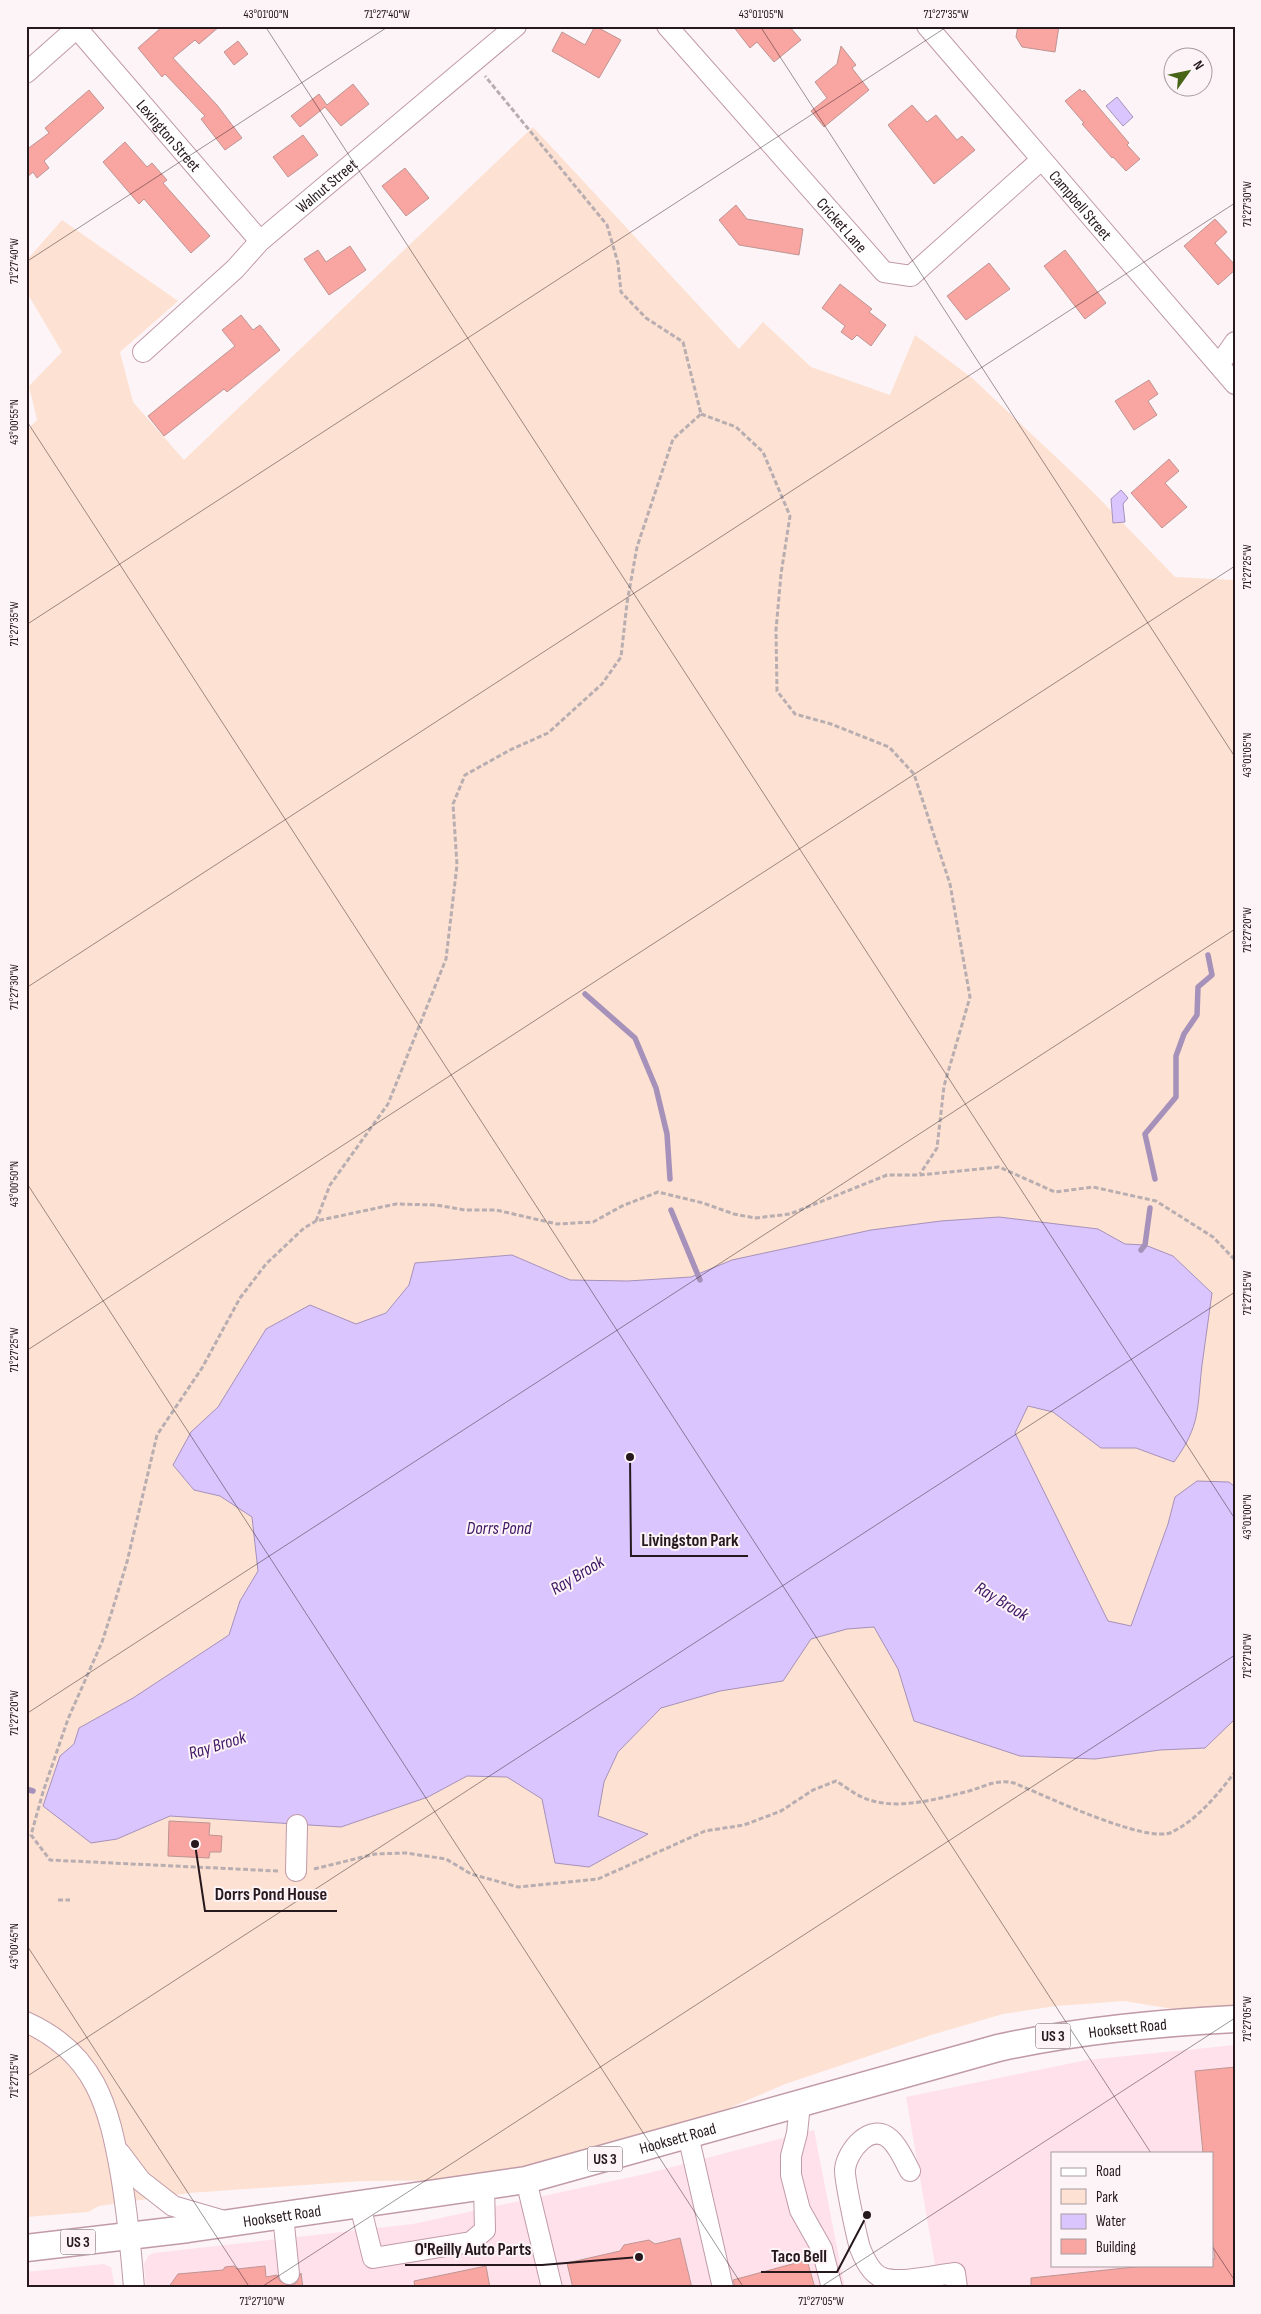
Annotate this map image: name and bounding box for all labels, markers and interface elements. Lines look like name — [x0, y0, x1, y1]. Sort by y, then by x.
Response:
text: 43°01'00"N — [243, 7, 289, 22]
text: 71°27'40"W — [364, 7, 410, 22]
text: 43°01'05"N — [739, 7, 783, 22]
text: 71°27'35"W — [923, 7, 969, 22]
north arrow — [1164, 48, 1214, 98]
text: N — [1189, 57, 1208, 73]
street label: Lexington Street — [132, 96, 204, 176]
street label: Walnut Street — [293, 155, 362, 218]
street label: Campbell Street — [1045, 167, 1115, 245]
text: 71°27'30"W — [1240, 181, 1255, 227]
street label: Cricket Lane — [812, 194, 870, 257]
text: 71°27'40"W — [7, 238, 22, 284]
text: 43°00'55"N — [7, 399, 22, 445]
text: 71°27'25"W — [1240, 544, 1255, 590]
text: 71°27'35"W — [7, 601, 22, 647]
text: 43°01'05"N — [1240, 733, 1255, 777]
text: 71°27'20"W — [1240, 907, 1255, 953]
text: 71°27'30"W — [7, 964, 22, 1010]
text: 43°00'50"N — [7, 1161, 22, 1207]
text: 71°27'15"W — [1240, 1271, 1255, 1315]
text: 71°27'25"W — [7, 1327, 22, 1373]
text: 43°01'00"N — [1240, 1494, 1255, 1540]
water label: Dorrs Pond — [467, 1518, 532, 1539]
callout: Livingston Park — [631, 1523, 748, 1556]
text: Livingston Park — [641, 1530, 739, 1551]
water label: Ray Brook — [547, 1551, 609, 1600]
water label: Ray Brook — [971, 1577, 1033, 1626]
text: 71°27'10"W — [1240, 1633, 1255, 1678]
text: 71°27'20"W — [7, 1690, 22, 1736]
water label: Ray Brook — [186, 1726, 250, 1764]
callout: Dorrs Pond House — [205, 1878, 337, 1911]
text: Dorrs Pond House — [215, 1884, 327, 1905]
text: 43°00'45"N — [7, 1923, 22, 1969]
text: 71°27'05"W — [1240, 1996, 1255, 2042]
street label: Hooksett Road — [1088, 2016, 1168, 2043]
road number: US 3 — [1036, 2024, 1070, 2048]
text: 71°27'15"W — [7, 2054, 22, 2098]
street label: Hooksett Road — [638, 2119, 718, 2159]
road number: US 3 — [588, 2146, 622, 2172]
legend — [1051, 2152, 1214, 2266]
text: Road — [1096, 2162, 1121, 2181]
text: Park — [1096, 2188, 1118, 2207]
street label: Hooksett Road — [242, 2202, 322, 2232]
text: Water — [1096, 2212, 1127, 2231]
road number: US 3 — [60, 2230, 96, 2254]
callout: O'Reilly Auto Parts — [405, 2232, 542, 2265]
text: Building — [1096, 2238, 1136, 2257]
text: O'Reilly Auto Parts — [414, 2239, 532, 2260]
callout: Taco Bell — [761, 2239, 837, 2272]
text: Taco Bell — [771, 2246, 827, 2267]
text: 71°27'10"W — [240, 2294, 285, 2309]
text: 71°27'05"W — [798, 2294, 844, 2309]

